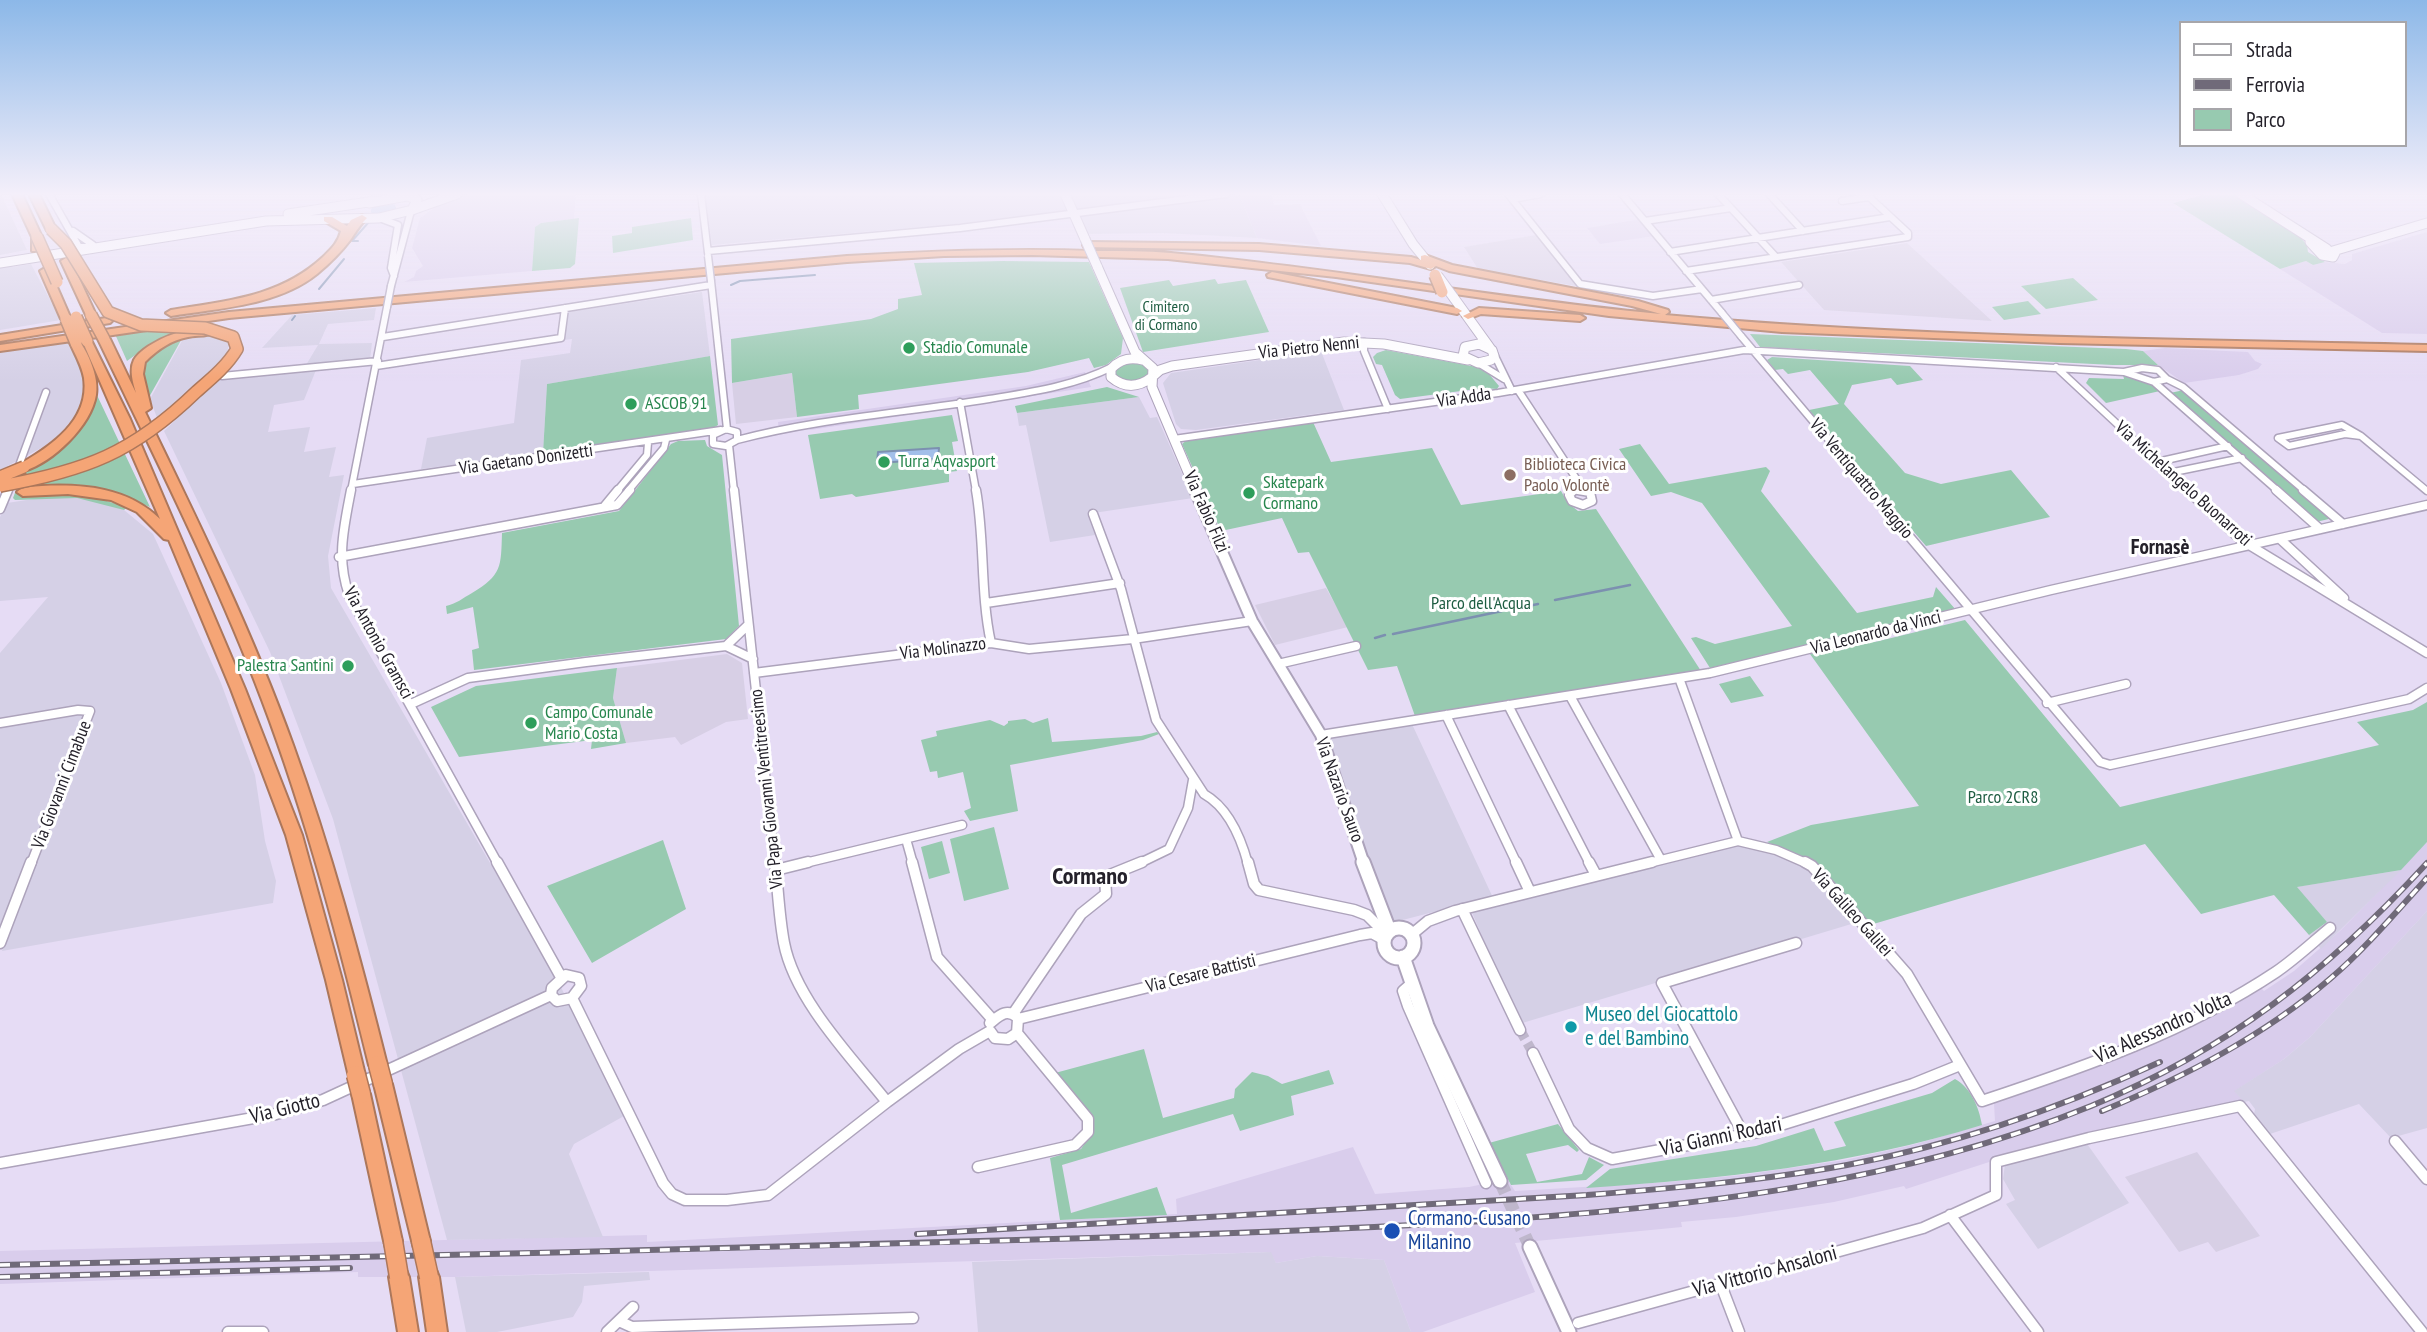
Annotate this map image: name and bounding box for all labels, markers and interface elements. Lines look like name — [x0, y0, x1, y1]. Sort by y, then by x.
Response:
legend — [2178, 21, 2406, 147]
text: Strada — [2246, 36, 2292, 63]
text: Ferrovia — [2246, 71, 2305, 98]
text: Parco — [2246, 106, 2285, 133]
park label: Cimitero di Cormano — [1135, 297, 1197, 335]
street label: Via Pietro Nenni — [1258, 332, 1360, 364]
place label: Stadio Comunale — [923, 337, 1028, 359]
marker: Stadio Comunale — [901, 340, 917, 356]
street label: Via Adda — [1435, 384, 1493, 412]
place label: ASCOB 91 — [645, 393, 707, 415]
marker: ASCOB 91 — [623, 396, 639, 412]
street label: Via Ventiquattro Maggio — [1805, 415, 1917, 543]
street label: Via Michelangelo Buonarroti — [2110, 417, 2256, 551]
street label: Via Gaetano Donizetti — [458, 440, 594, 480]
place label: Turra Aqvasport — [898, 451, 995, 473]
marker: Turra Aqvasport — [876, 454, 892, 470]
place label: Biblioteca Civica Paolo Volontè — [1524, 454, 1626, 496]
marker: Biblioteca Civica Paolo Volontè — [1502, 467, 1518, 483]
street label: Via Fabio Filzi — [1178, 468, 1234, 556]
place label: Skatepark Cormano — [1263, 472, 1324, 514]
marker: Skatepark Cormano — [1241, 485, 1257, 501]
district label: Fornasè — [2131, 535, 2189, 561]
street label: Via Antonio Gramsci — [338, 583, 418, 703]
park label: Parco dell'Acqua — [1431, 593, 1531, 615]
street label: Via Leonardo da Vinci — [1809, 606, 1943, 660]
street label: Via Molinazzo — [899, 633, 987, 665]
place label: Palestra Santini — [237, 655, 334, 677]
marker: Palestra Santini — [340, 658, 356, 674]
street label: Via Papa Giovanni Ventitreesimo — [746, 688, 788, 890]
place label: Campo Comunale Mario Costa — [545, 702, 653, 744]
marker: Campo Comunale Mario Costa — [523, 715, 539, 731]
street label: Via Giovanni Cimabue — [28, 718, 96, 852]
street label: Via Nazario Sauro — [1310, 735, 1368, 845]
park label: Parco 2CR8 — [1968, 787, 2038, 809]
district label: Cormano — [1052, 863, 1128, 891]
street label: Via Galileo Galilei — [1807, 865, 1897, 961]
street label: Via Cesare Battisti — [1144, 950, 1258, 998]
street label: Via Alessandro Volta — [2090, 986, 2236, 1070]
place label: Museo del Giocattolo e del Bambino — [1585, 1002, 1738, 1052]
marker: Museo del Giocattolo e del Bambino — [1563, 1019, 1579, 1035]
street label: Via Giotto — [247, 1088, 323, 1130]
street label: Via Gianni Rodari — [1658, 1112, 1784, 1162]
place label: Cormano-Cusano Milanino — [1408, 1206, 1531, 1256]
marker: Cormano-Cusano Milanino — [1382, 1221, 1402, 1241]
street label: Via Vittorio Ansaloni — [1690, 1241, 1840, 1303]

